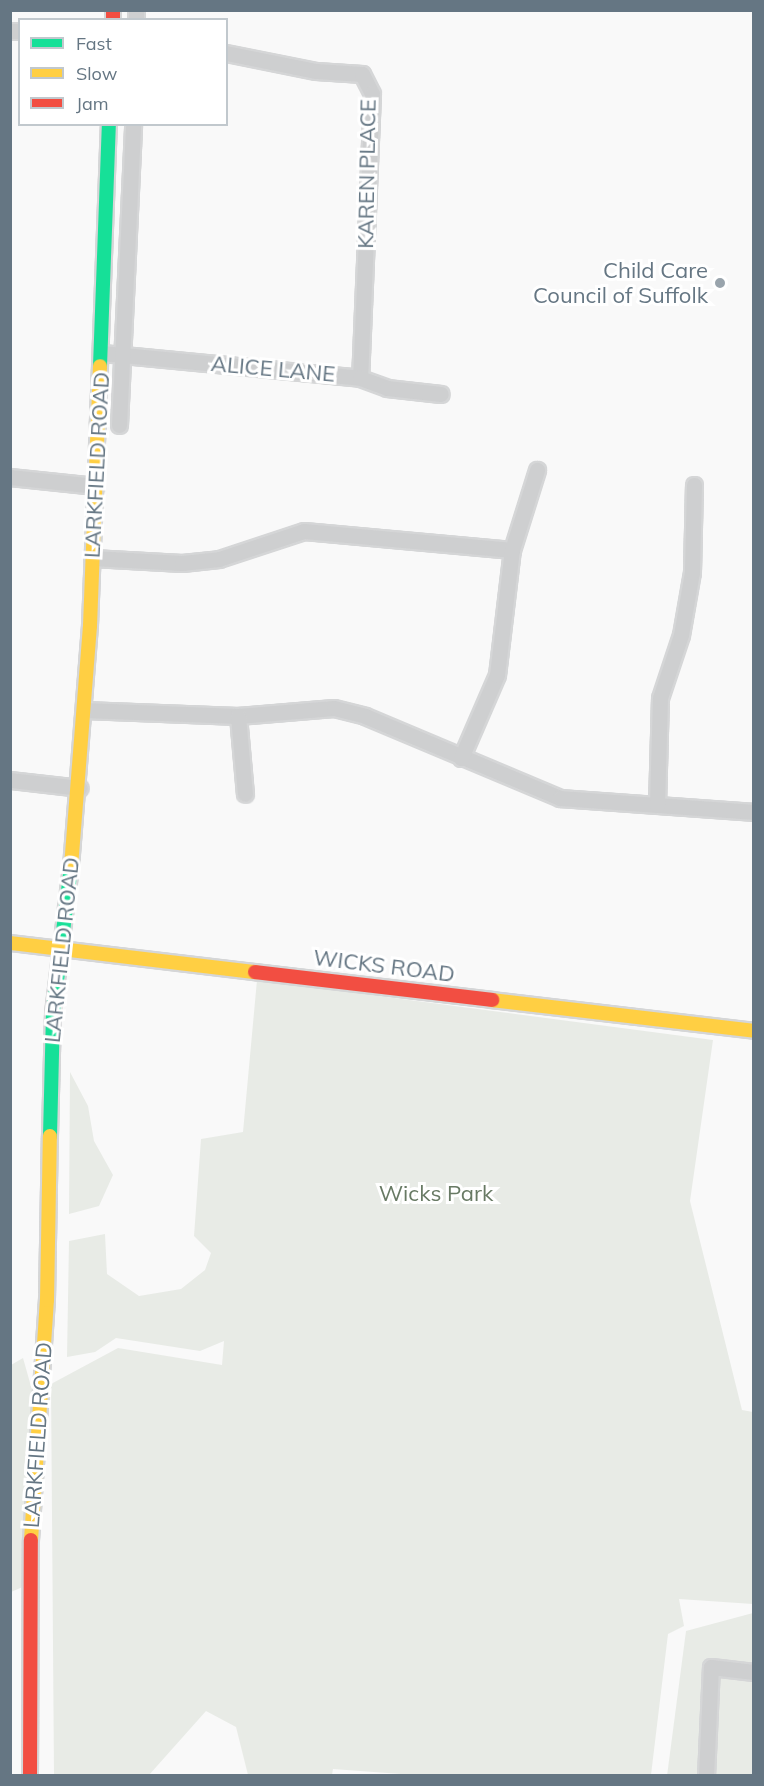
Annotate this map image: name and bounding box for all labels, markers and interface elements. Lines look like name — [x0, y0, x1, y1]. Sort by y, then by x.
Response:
legend — [18, 18, 228, 126]
text: Fast — [76, 32, 112, 55]
text: Slow — [76, 62, 117, 85]
text: Jam — [76, 92, 109, 115]
street label: KAREN PLACE — [352, 99, 382, 249]
place label: Child Care Council of Suffolk — [533, 257, 708, 308]
marker: Child Care Council of Suffolk — [713, 276, 727, 290]
street label: ALICE LANE — [210, 350, 336, 388]
street label: LARKFIELD ROAD — [79, 371, 115, 559]
street label: LARKFIELD ROAD — [39, 856, 85, 1044]
street label: WICKS ROAD — [312, 944, 456, 988]
park label: Wicks Park — [379, 1181, 493, 1207]
street label: LARKFIELD ROAD — [18, 1341, 58, 1529]

